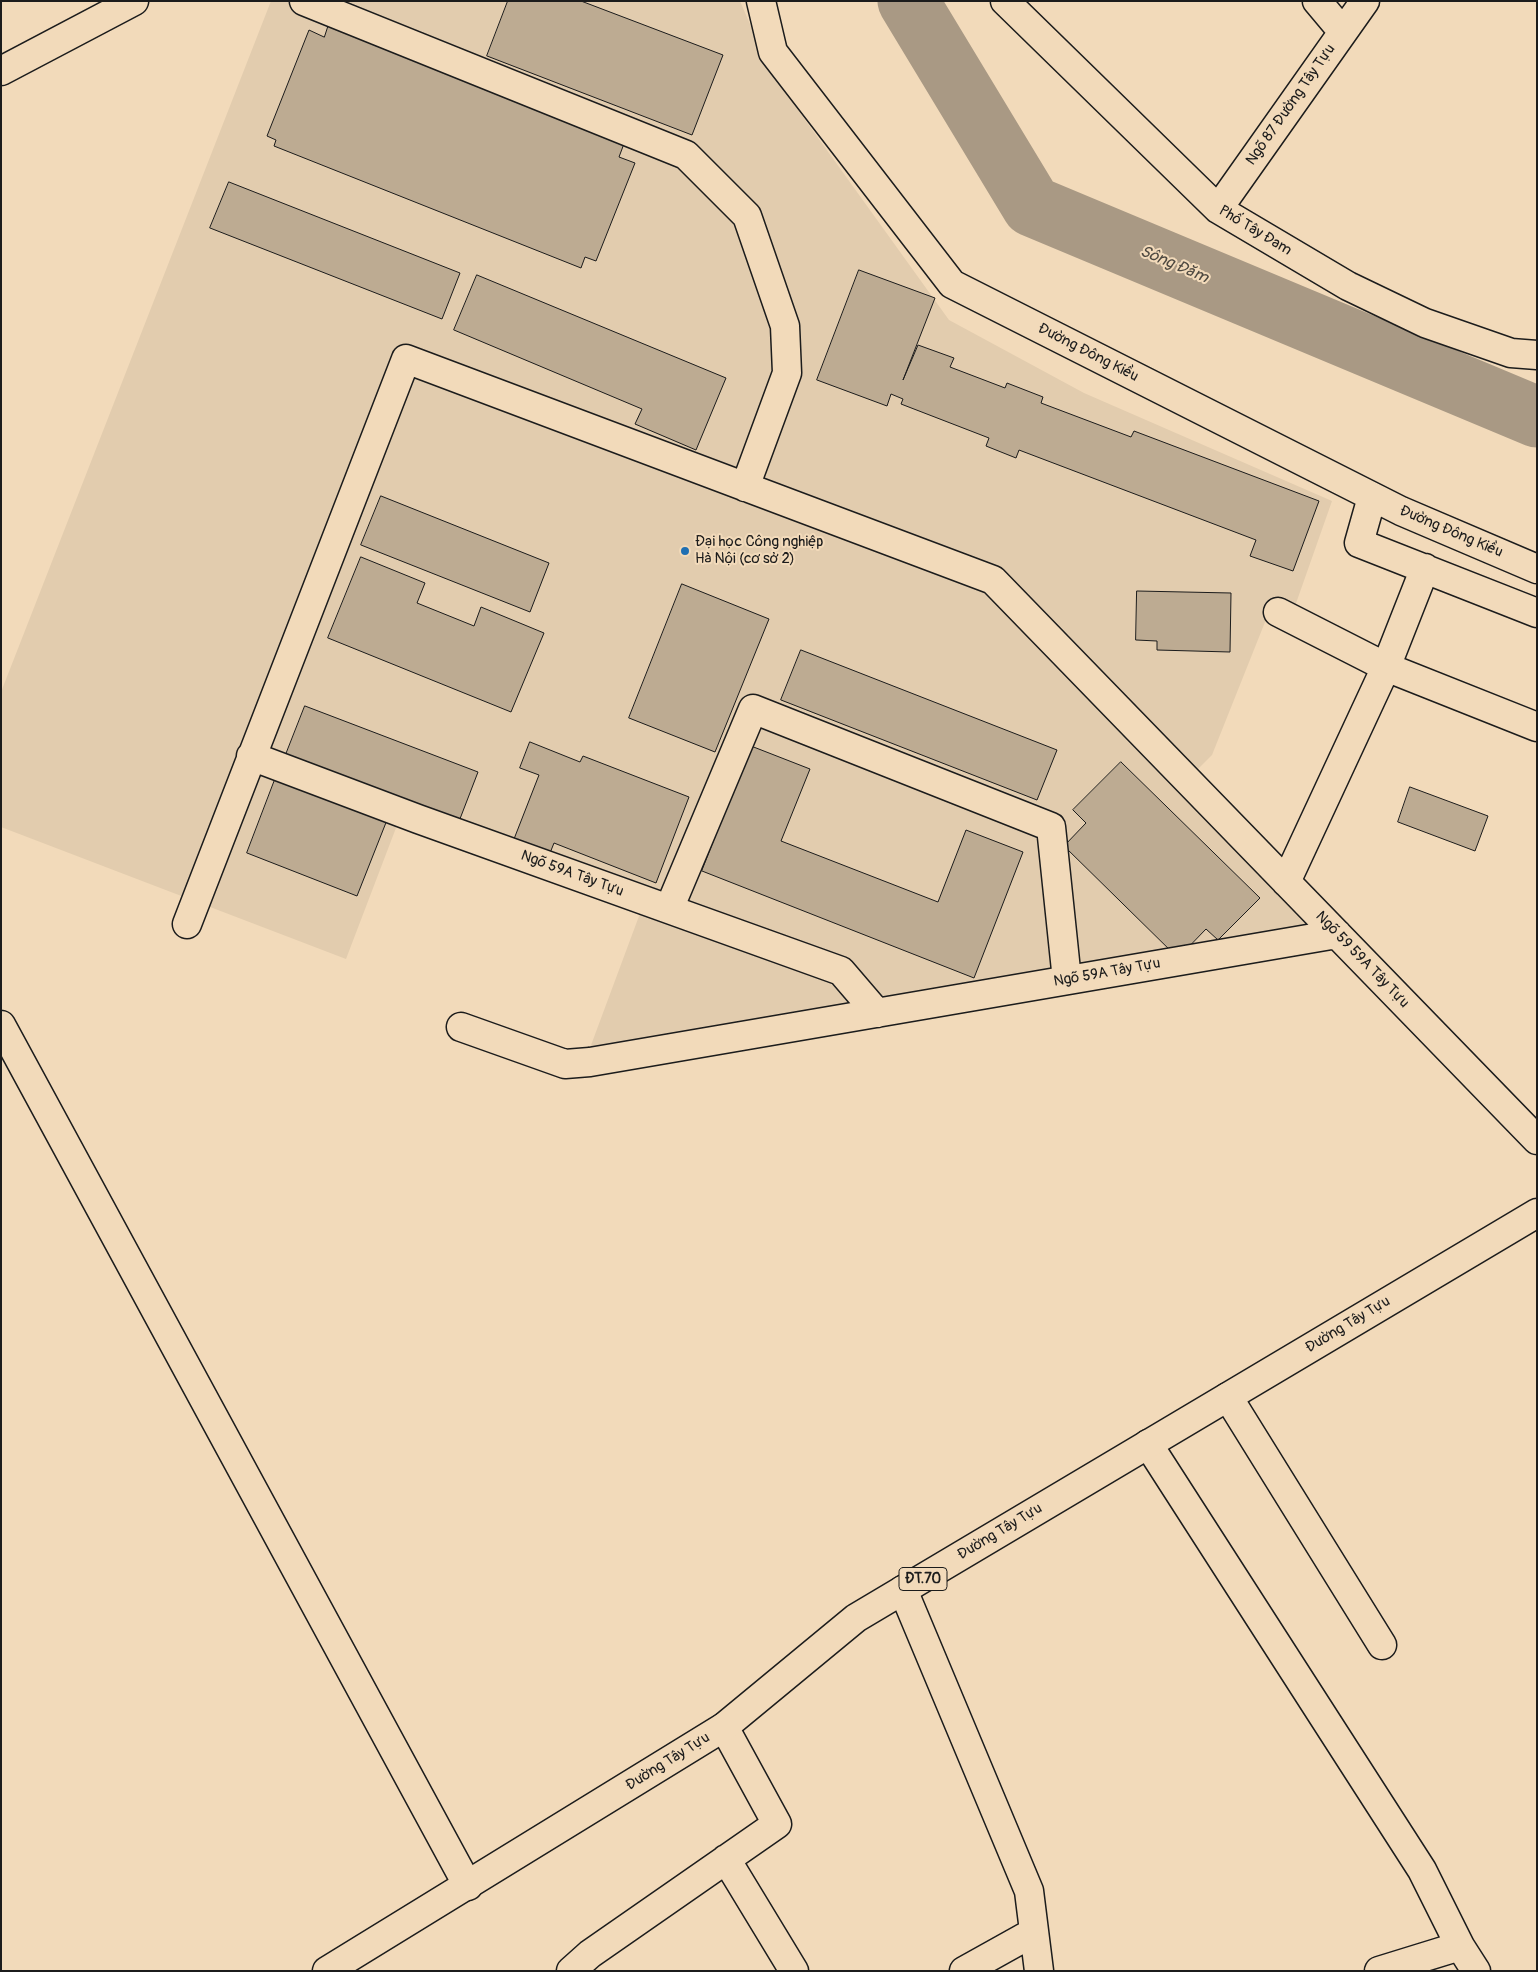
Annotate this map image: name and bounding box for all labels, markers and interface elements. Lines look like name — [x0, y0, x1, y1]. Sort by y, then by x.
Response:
street label: Ngõ 87 Đường Tây Tựu — [1242, 41, 1340, 169]
street label: Phố Tây Đam — [1215, 202, 1295, 260]
water label: Sông Đăm — [1137, 242, 1211, 288]
street label: Đường Đông Kiều — [1035, 320, 1141, 386]
street label: Đường Đông Kiều — [1397, 502, 1505, 562]
place label: Đại học Công nghiệp Hà Nội (cơ sở 2) — [695, 533, 823, 568]
marker: Đại học Công nghiệp Hà Nội (cơ sở 2) — [679, 545, 691, 557]
street label: Ngõ 59A Tây Tựu — [518, 847, 626, 901]
street label: Ngõ 59 59A Tây Tựu — [1311, 908, 1413, 1012]
street label: Ngõ 59A Tây Tựu — [1052, 955, 1162, 991]
street label: Đường Tây Tựu — [1302, 1293, 1394, 1357]
street label: Đường Tây Tựu — [954, 1500, 1046, 1564]
road number: ĐT.70 — [899, 1568, 947, 1590]
street label: Đường Tây Tựu — [623, 1729, 713, 1795]

